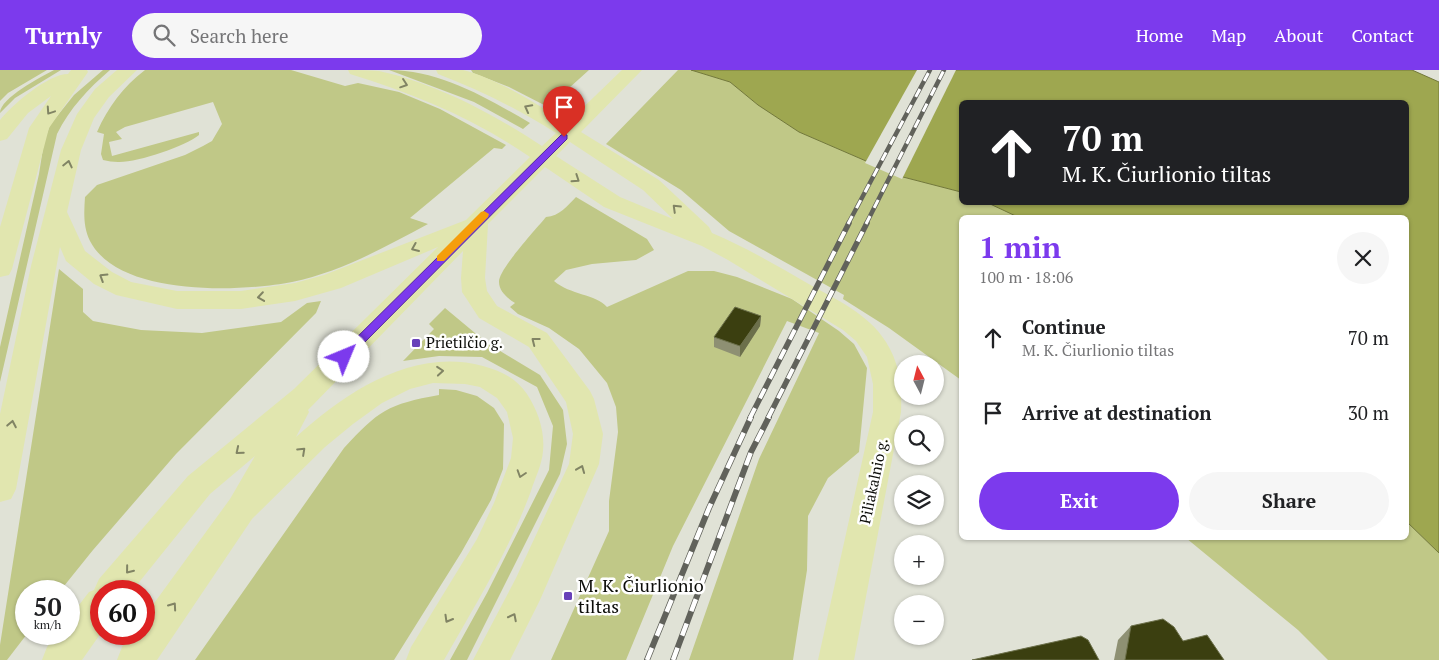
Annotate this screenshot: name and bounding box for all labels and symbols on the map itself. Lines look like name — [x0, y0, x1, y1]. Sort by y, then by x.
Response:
one-way arrow — [399, 79, 408, 89]
pin — [543, 86, 585, 137]
one-way arrow — [524, 104, 533, 114]
one-way arrow — [47, 105, 56, 114]
one-way arrow — [62, 160, 73, 169]
one-way arrow — [570, 173, 580, 182]
one-way arrow — [673, 205, 682, 214]
one-way arrow — [412, 242, 420, 252]
one-way arrow — [100, 274, 109, 283]
one-way arrow — [257, 291, 266, 301]
position arrow — [317, 330, 369, 382]
place label: Prietilčio g. — [426, 332, 503, 352]
marker: Prietilčio g. — [410, 337, 422, 349]
one-way arrow — [532, 338, 541, 346]
north arrow — [894, 355, 944, 405]
one-way arrow — [436, 366, 444, 377]
one-way arrow — [7, 420, 17, 429]
street label: Piliakalnio g. — [854, 436, 892, 526]
one-way arrow — [236, 446, 245, 455]
one-way arrow — [297, 448, 306, 457]
one-way arrow — [575, 465, 585, 474]
one-way arrow — [517, 469, 527, 478]
one-way arrow — [127, 564, 135, 573]
place label: M. K. Čiurlionio tiltas — [578, 573, 704, 618]
speed limit sign: 60 — [90, 580, 155, 645]
marker: M. K. Čiurlionio tiltas — [562, 590, 574, 602]
one-way arrow — [167, 602, 176, 612]
one-way arrow — [444, 613, 454, 622]
one-way arrow — [507, 613, 517, 622]

